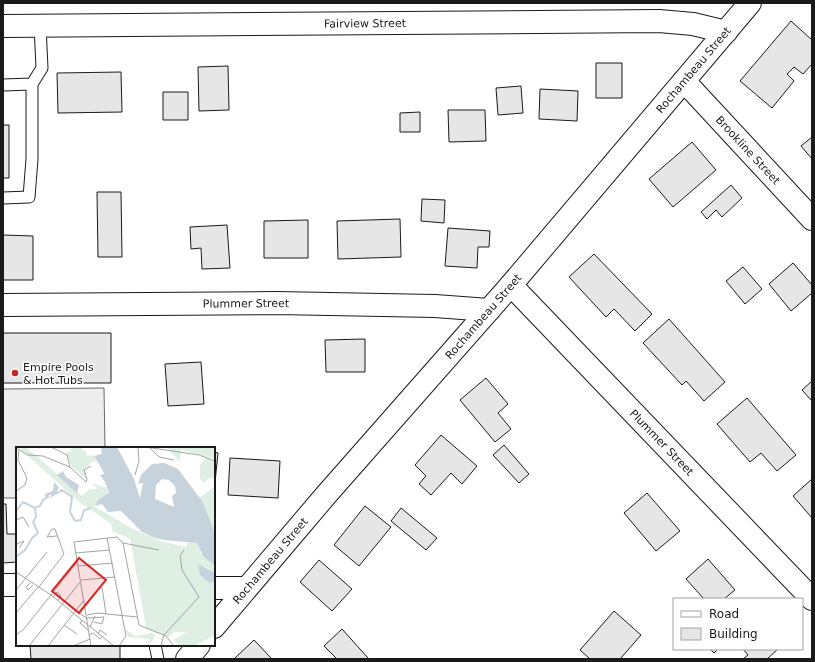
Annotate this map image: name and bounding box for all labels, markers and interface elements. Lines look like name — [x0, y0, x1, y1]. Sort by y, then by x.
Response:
street label: Fairview Street — [324, 17, 407, 31]
street label: Rochambeau Street — [654, 24, 734, 116]
street label: Brookline Street — [713, 113, 783, 188]
street label: Rochambeau Street — [443, 271, 525, 362]
street label: Plummer Street — [203, 297, 290, 311]
place label: Empire Pools & Hot Tubs — [23, 361, 94, 387]
marker: Empire Pools & Hot Tubs — [10, 368, 20, 378]
street label: Plummer Street — [627, 407, 697, 479]
inset map — [16, 447, 215, 646]
street label: Rochambeau Street — [230, 515, 311, 607]
legend — [673, 598, 803, 650]
text: Road — [709, 607, 739, 621]
text: Building — [709, 627, 758, 641]

